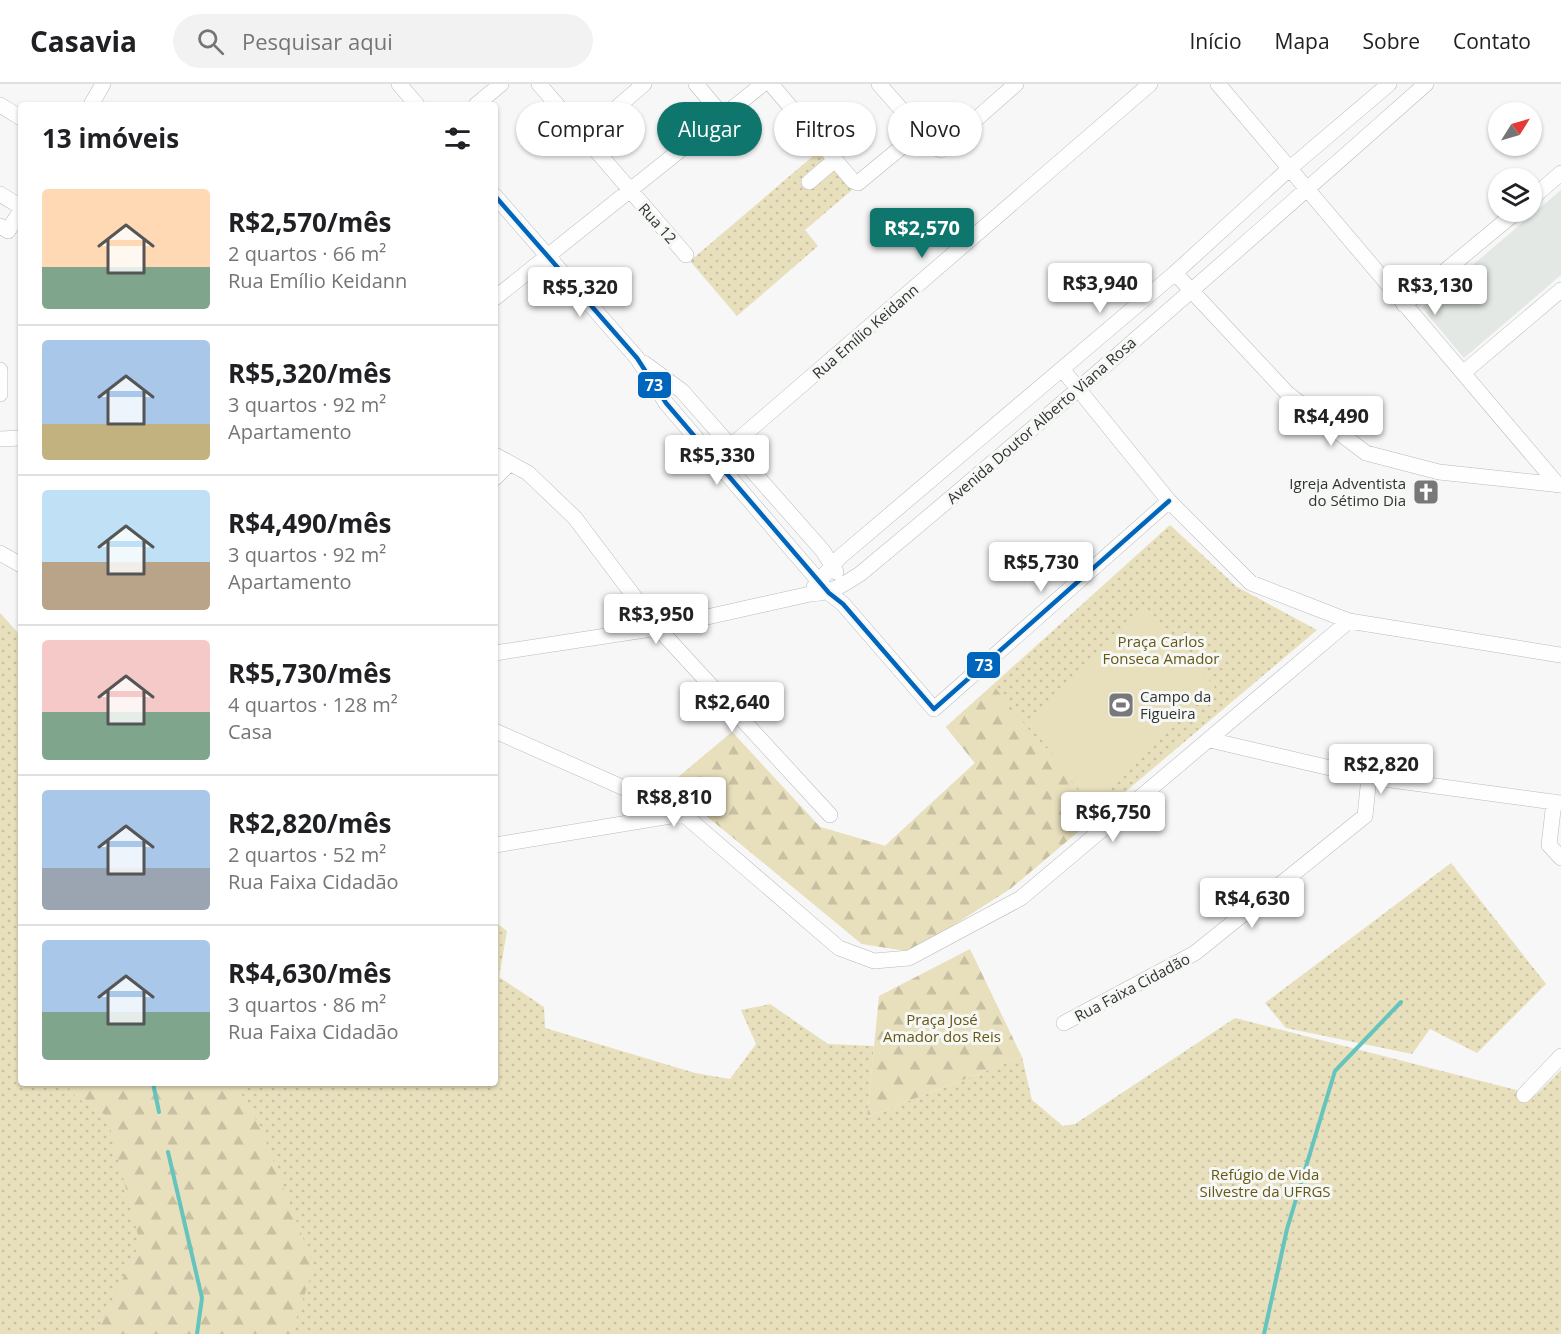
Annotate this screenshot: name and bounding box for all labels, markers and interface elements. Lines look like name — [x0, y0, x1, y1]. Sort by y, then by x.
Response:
search box — [173, 14, 593, 68]
text: Casavia — [30, 22, 137, 60]
icon: search — [194, 25, 227, 58]
text: Pesquisar aqui — [242, 26, 393, 56]
text: Início — [1189, 27, 1242, 55]
text: Mapa — [1275, 27, 1330, 55]
text: Sobre — [1363, 27, 1420, 55]
text: Contato — [1453, 27, 1531, 55]
chip: Comprar — [516, 102, 645, 156]
chip: Alugar — [657, 102, 762, 156]
chip: Filtros — [774, 102, 876, 156]
chip: Novo — [888, 102, 982, 156]
north arrow — [1488, 102, 1542, 156]
map controls — [1488, 102, 1542, 222]
text: 13 imóveis — [42, 120, 179, 156]
icon: filters — [441, 122, 474, 155]
button: layers — [1488, 168, 1542, 222]
street label: Rua 12 — [635, 199, 681, 247]
text: R$2,570/mês — [228, 204, 391, 240]
pin: R$2,570 — [867, 208, 977, 259]
icon: home — [90, 213, 162, 285]
text: R$2,570 — [884, 214, 960, 241]
text: 2 quartos · 66 m² — [228, 240, 386, 267]
pin: R$3,940 — [1045, 263, 1155, 314]
pin: R$3,130 — [1380, 265, 1490, 316]
text: Rua Emílio Keidann — [228, 267, 407, 294]
pin: R$5,320 — [525, 267, 635, 318]
text: R$3,940 — [1062, 269, 1138, 296]
text: R$3,130 — [1397, 271, 1473, 298]
text: R$5,320 — [542, 273, 618, 300]
street label: Rua Emílio Keidann — [808, 279, 922, 383]
street label: Avenida Doutor Alberto Viana Rosa — [942, 332, 1140, 508]
text: R$5,320/mês — [228, 355, 391, 391]
icon: home — [90, 364, 162, 436]
line badge: 73 — [637, 371, 672, 399]
text: 73 — [645, 374, 663, 396]
text: 3 quartos · 92 m² — [228, 391, 386, 418]
pin: R$4,490 — [1276, 396, 1386, 447]
text: R$4,490 — [1293, 402, 1369, 429]
text: Apartamento — [228, 418, 352, 445]
pin: R$5,330 — [662, 435, 772, 486]
text: R$5,330 — [679, 441, 755, 468]
place label: Igreja Adventista do Sétimo Dia — [1289, 473, 1406, 510]
church icon: Igreja Adventista do Sétimo Dia — [1411, 477, 1441, 507]
text: R$4,490/mês — [228, 505, 391, 541]
icon: home — [90, 514, 162, 586]
text: 3 quartos · 92 m² — [228, 541, 386, 568]
pin: R$5,730 — [986, 542, 1096, 593]
text: R$5,730 — [1003, 548, 1079, 575]
text: Apartamento — [228, 568, 352, 595]
pin: R$3,950 — [601, 594, 711, 645]
text: R$3,950 — [618, 600, 694, 627]
park label: Praça Carlos Fonseca Amador — [1103, 631, 1220, 668]
line badge: 73 — [966, 651, 1001, 679]
text: 73 — [975, 654, 993, 676]
text: R$5,730/mês — [228, 655, 391, 691]
icon: home — [90, 664, 162, 736]
pin: R$2,640 — [677, 682, 787, 733]
place label: Campo da Figueira — [1140, 686, 1211, 723]
text: R$2,640 — [694, 688, 770, 715]
sports icon: Campo da Figueira — [1106, 690, 1136, 720]
text: 4 quartos · 128 m² — [228, 691, 398, 718]
text: Casa — [228, 718, 272, 745]
pin: R$2,820 — [1326, 744, 1436, 795]
text: R$2,820 — [1343, 750, 1419, 777]
pin: R$8,810 — [619, 777, 729, 828]
text: R$8,810 — [636, 783, 712, 810]
pin: R$6,750 — [1058, 792, 1168, 843]
text: R$6,750 — [1075, 798, 1151, 825]
text: R$2,820/mês — [228, 805, 391, 841]
icon: home — [90, 814, 162, 886]
text: 2 quartos · 52 m² — [228, 841, 386, 868]
text: Rua Faixa Cidadão — [228, 868, 399, 895]
pin: R$4,630 — [1197, 878, 1307, 929]
text: R$4,630 — [1214, 884, 1290, 911]
street label: Rua Faixa Cidadão — [1071, 948, 1193, 1026]
text: R$4,630/mês — [228, 955, 391, 991]
icon: home — [90, 964, 162, 1036]
text: 3 quartos · 86 m² — [228, 991, 386, 1018]
park label: Praça José Amador dos Reis — [883, 1009, 1001, 1046]
text: Rua Faixa Cidadão — [228, 1018, 399, 1045]
park label: Refúgio de Vida Silvestre da UFRGS — [1199, 1164, 1331, 1201]

